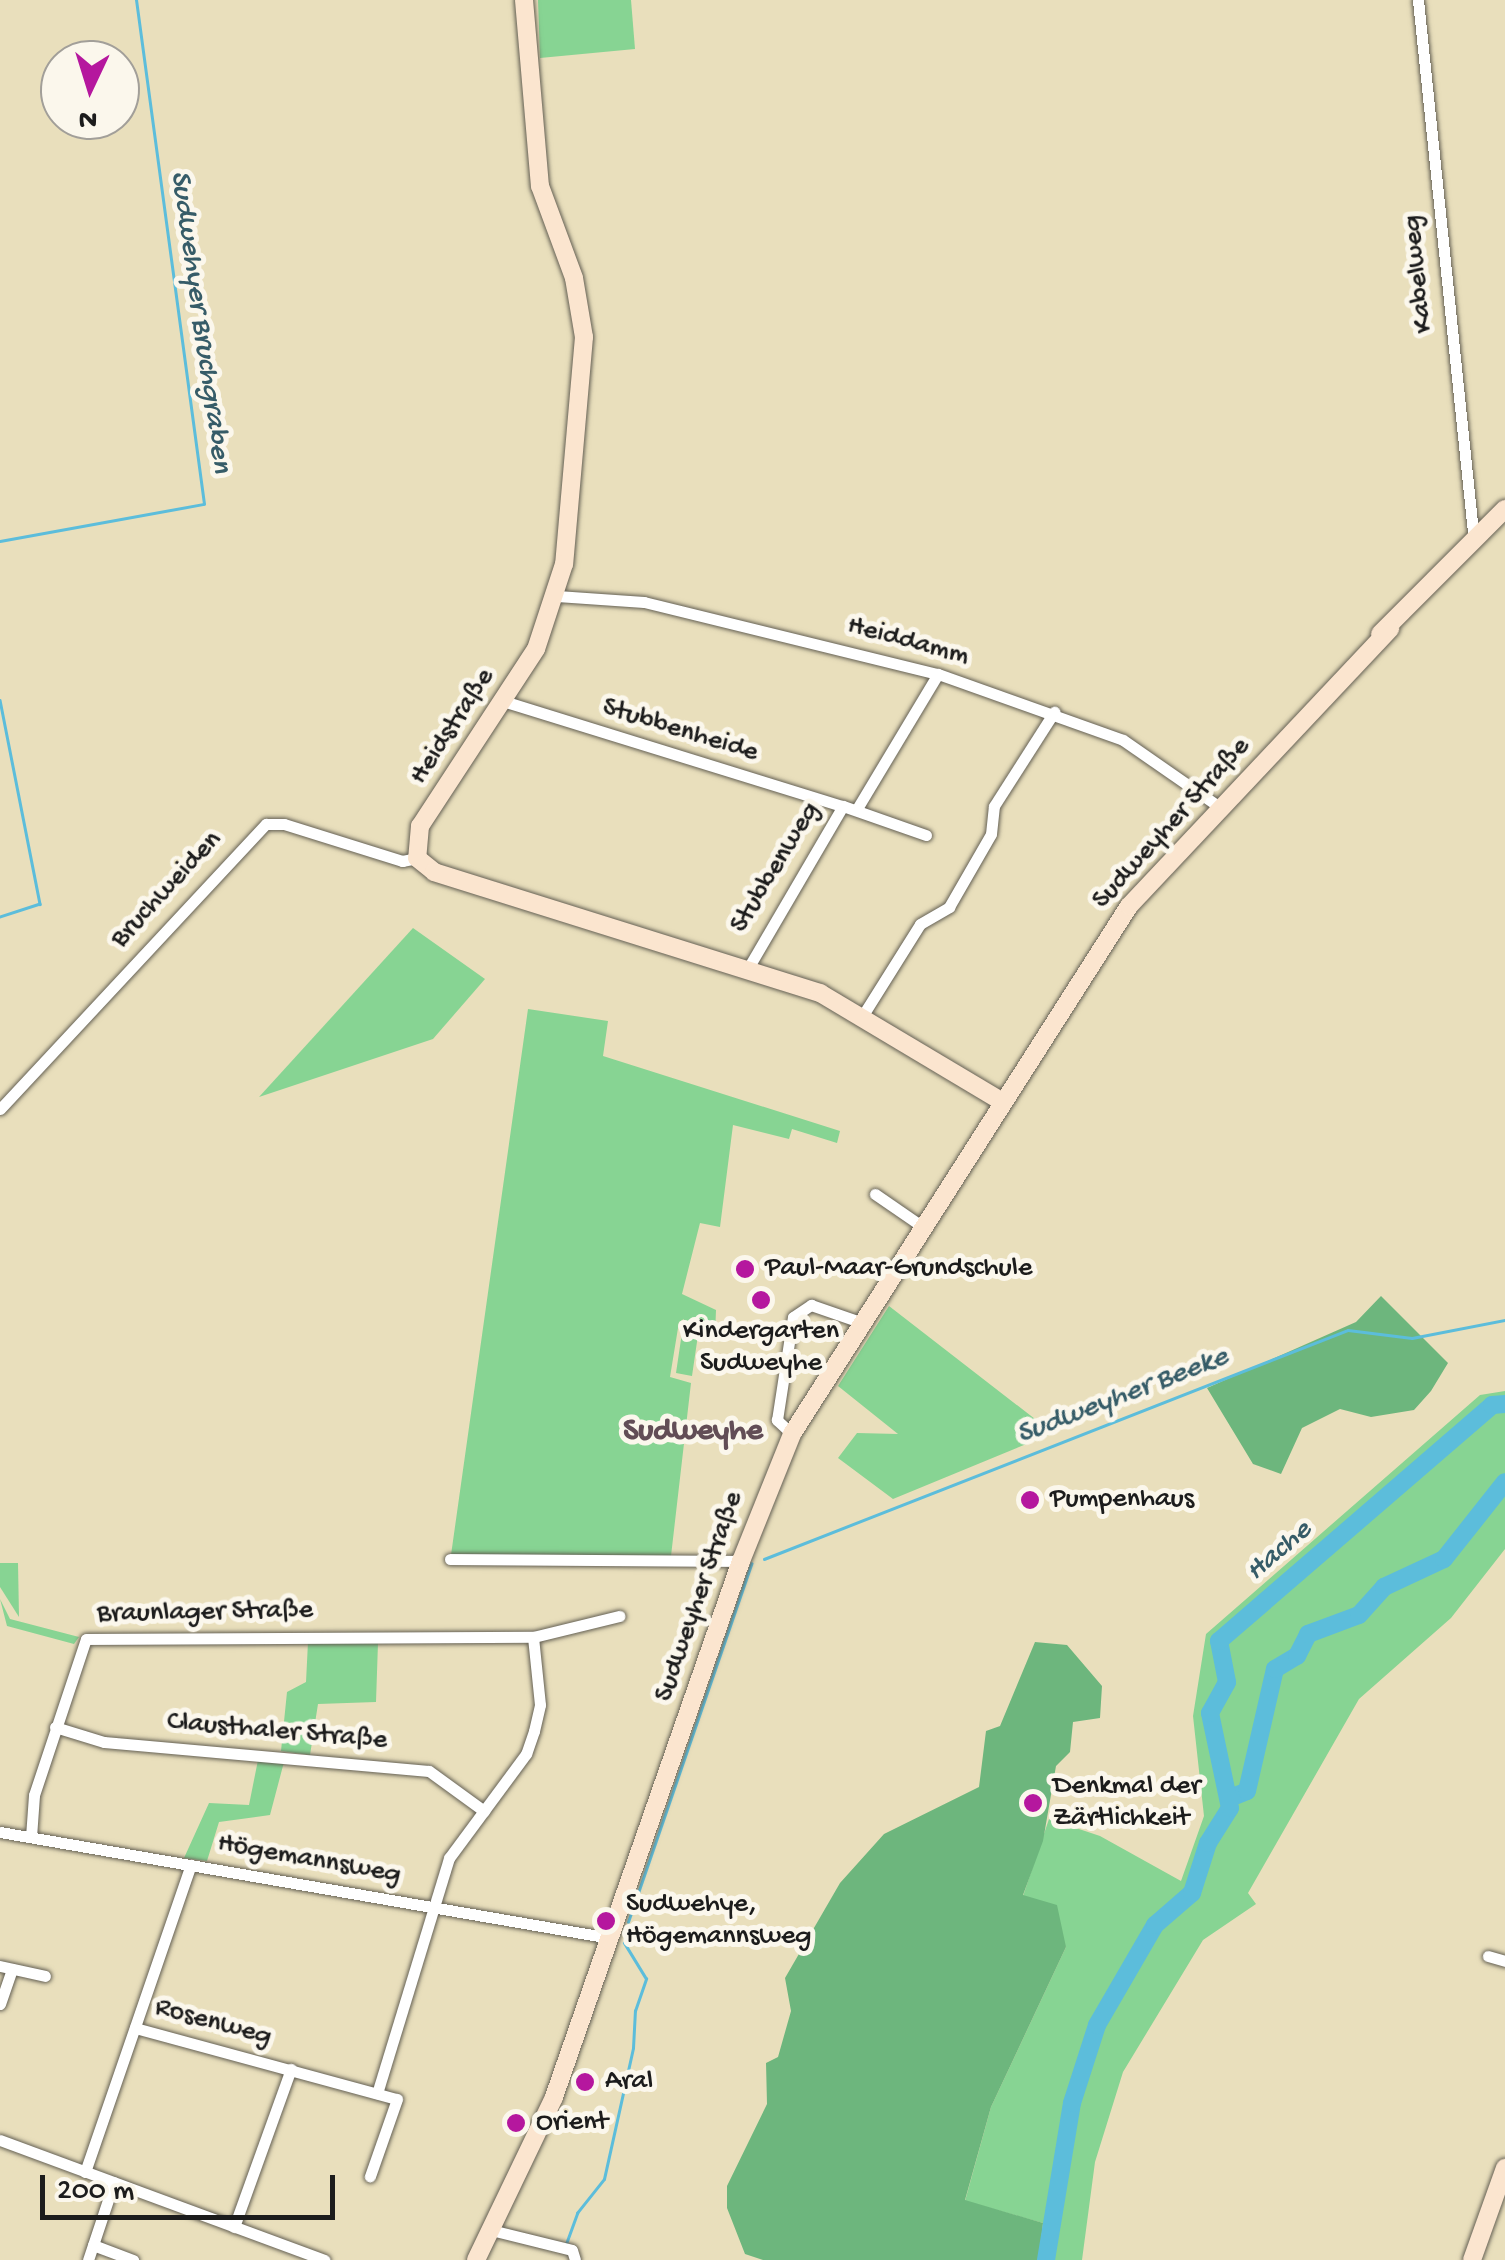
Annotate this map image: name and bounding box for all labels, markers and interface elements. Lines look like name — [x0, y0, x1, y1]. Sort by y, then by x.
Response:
north arrow — [40, 40, 140, 140]
text: N — [78, 101, 98, 136]
water label: Sudwehyer Bruchgraben — [160, 169, 238, 475]
street label: Kabelweg — [1396, 213, 1442, 335]
street label: Heiddamm — [843, 610, 973, 674]
street label: Heidstraße — [403, 663, 503, 791]
street label: Stubbenheide — [598, 691, 762, 771]
street label: Sudweyher Straße — [1086, 731, 1258, 917]
street label: Stubbenweg — [724, 796, 828, 940]
street label: Bruchweiden — [104, 824, 230, 956]
place label: Paul-Maar-Grundschule — [765, 1252, 1032, 1286]
marker: Paul-Maar-Grundschule — [734, 1258, 756, 1280]
marker: Kindergarten Sudweyhe — [750, 1289, 772, 1311]
place label: Kindergarten Sudweyhe — [683, 1315, 839, 1381]
water label: Sudweyher Beeke — [1012, 1340, 1234, 1454]
district label: Sudweyhe — [623, 1413, 763, 1451]
place label: Pumpenhaus — [1050, 1483, 1194, 1517]
street label: Sudweyher Straße — [648, 1488, 752, 1706]
marker: Pumpenhaus — [1019, 1489, 1041, 1511]
water label: Hache — [1240, 1514, 1320, 1590]
street label: Braunlager Straße — [97, 1594, 313, 1632]
street label: Clausthaler Straße — [166, 1706, 388, 1758]
place label: Denkmal der Zärtlichkeit — [1053, 1770, 1200, 1836]
marker: Denkmal der Zärtlichkeit — [1022, 1792, 1044, 1814]
street label: Högemannsweg — [215, 1827, 403, 1893]
place label: Sudwehye, Högemannsweg — [626, 1888, 811, 1954]
marker: Sudwehye, Högemannsweg — [595, 1910, 617, 1932]
street label: Rosenweg — [151, 1991, 275, 2055]
place label: Aral — [605, 2065, 653, 2099]
marker: Aral — [574, 2071, 596, 2093]
place label: Orient — [536, 2106, 608, 2140]
marker: Orient — [505, 2112, 527, 2134]
scale bar — [45, 2155, 340, 2217]
text: 200 m — [57, 2175, 134, 2210]

